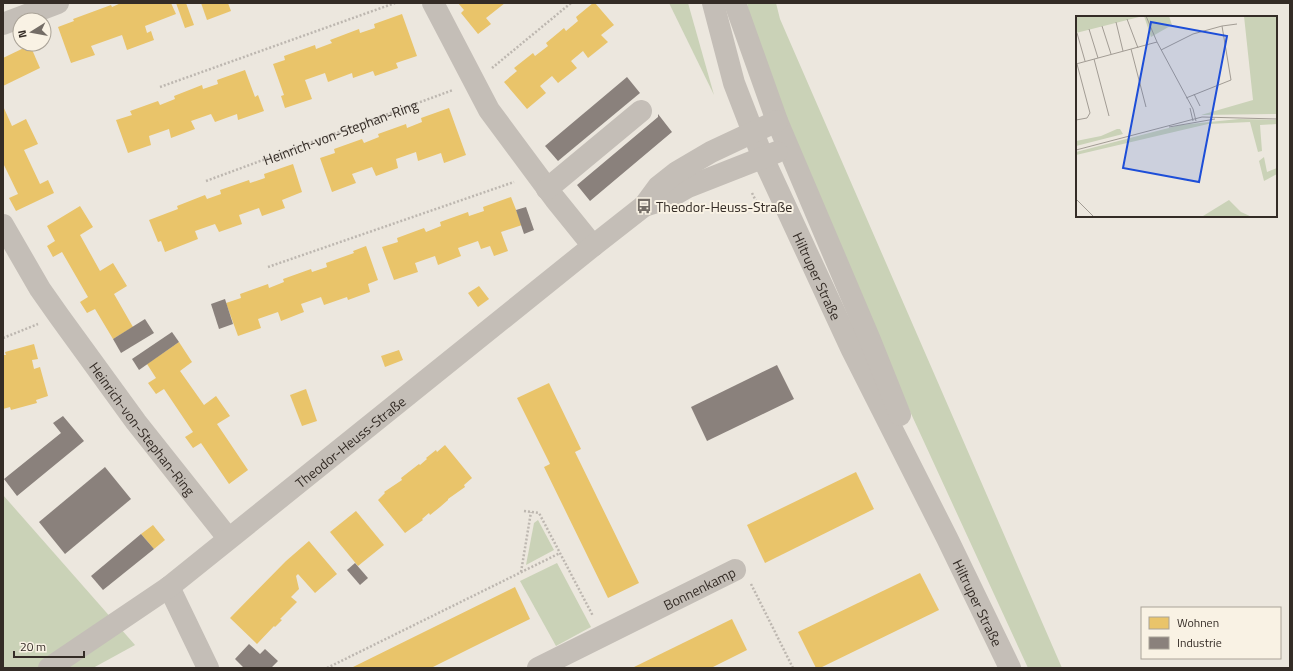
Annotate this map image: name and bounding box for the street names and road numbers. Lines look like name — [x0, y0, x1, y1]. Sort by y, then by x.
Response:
street label: Heinrich-von-Stephan-Ring — [260, 93, 420, 170]
street label: Hiltruper Straße — [788, 228, 847, 323]
street label: Heinrich-von-Stephan-Ring — [85, 357, 201, 500]
street label: Theodor-Heuss-Straße — [290, 391, 410, 492]
street label: Hiltruper Straße — [948, 555, 1008, 650]
street label: Bonnenkamp — [659, 561, 739, 615]

